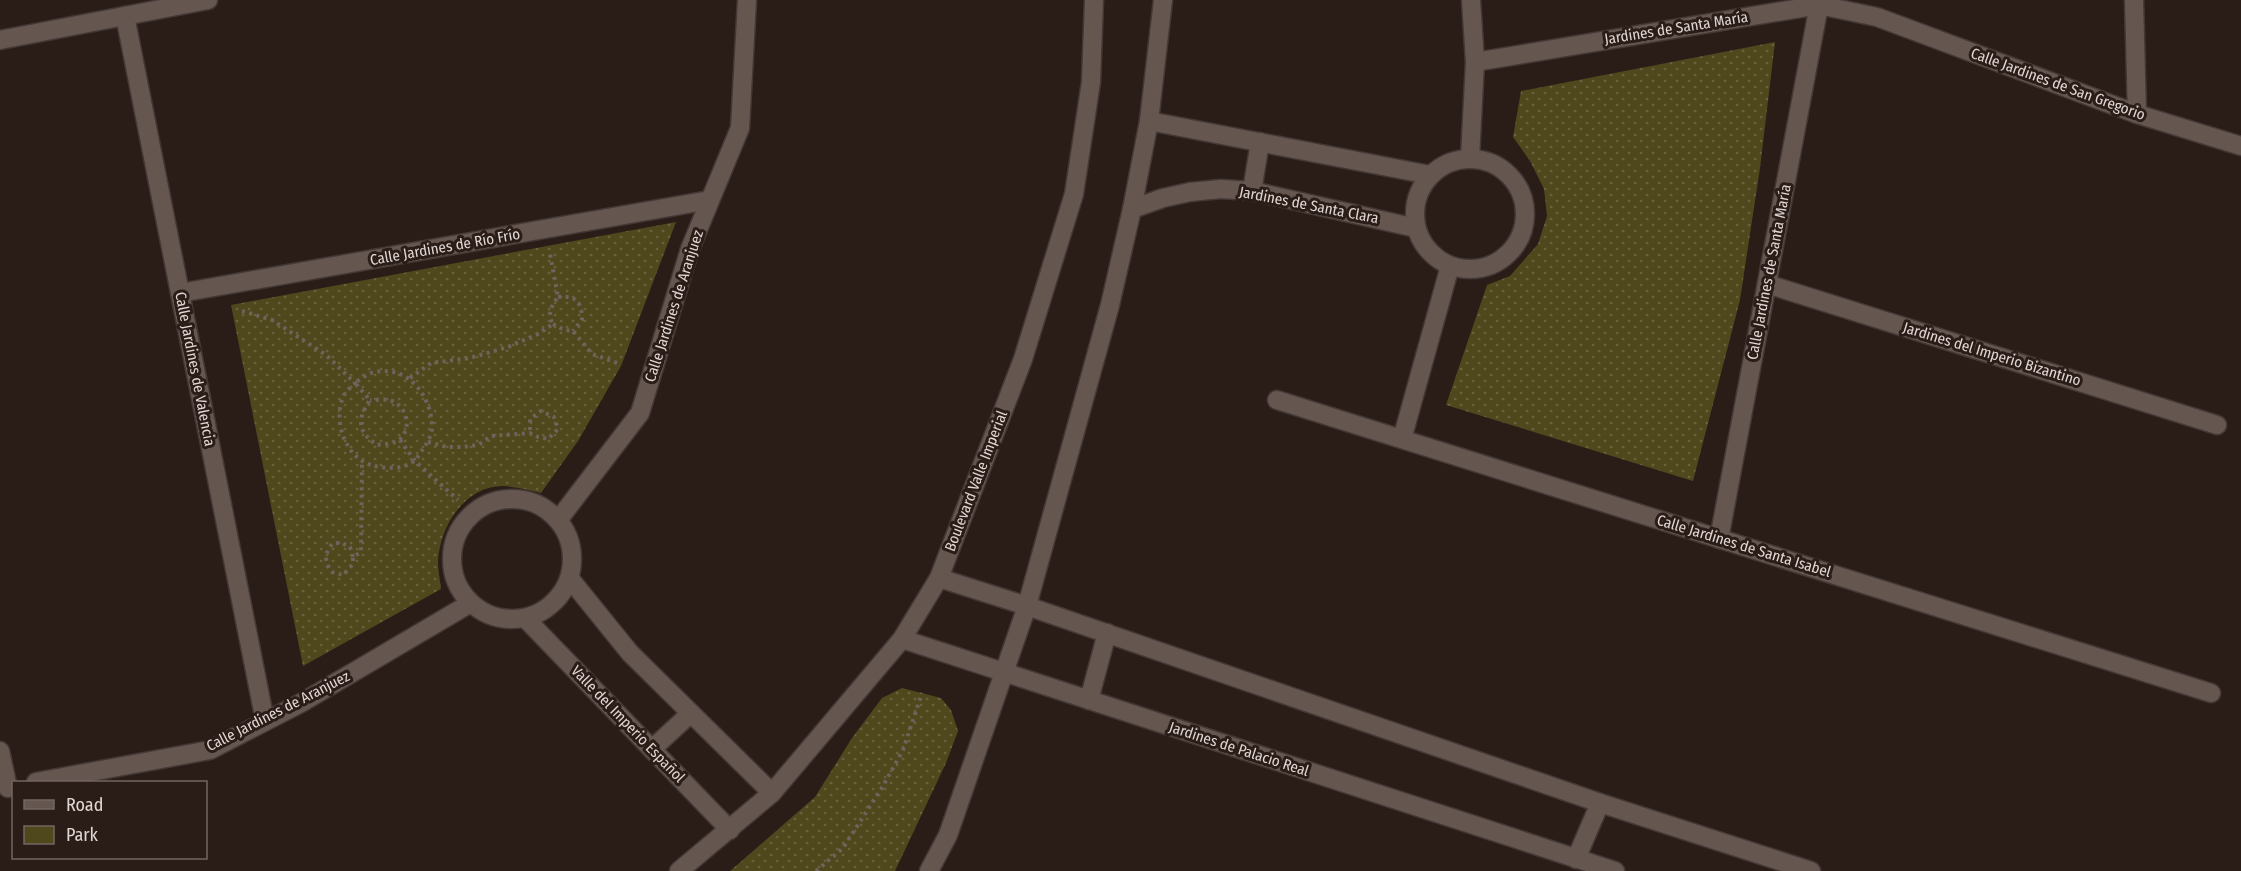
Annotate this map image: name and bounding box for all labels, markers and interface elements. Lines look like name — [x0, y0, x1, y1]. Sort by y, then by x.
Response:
street label: Jardines de Santa María — [1603, 8, 1749, 48]
street label: Calle Jardines de San Gregorio — [1968, 44, 2148, 124]
street label: Jardines de Santa Clara — [1238, 183, 1380, 227]
street label: Calle Jardines de Santa María — [1743, 183, 1795, 361]
street label: Calle Jardines de Río Frío — [369, 225, 522, 269]
street label: Calle Jardines de Aranjuez — [641, 228, 707, 384]
street label: Calle Jardines de Valencia — [171, 290, 219, 448]
street label: Jardines del Imperio Bizantino — [1901, 318, 2083, 390]
street label: Boulevard Valle Imperial — [941, 408, 1011, 554]
street label: Calle Jardines de Santa Isabel — [1655, 511, 1833, 581]
street label: Valle del Imperio Español — [567, 662, 689, 786]
street label: Calle Jardines de Aranjuez — [203, 667, 353, 755]
street label: Jardines de Palacio Real — [1167, 718, 1311, 780]
legend — [12, 781, 207, 859]
text: Road — [66, 794, 103, 816]
text: Park — [66, 824, 99, 846]

